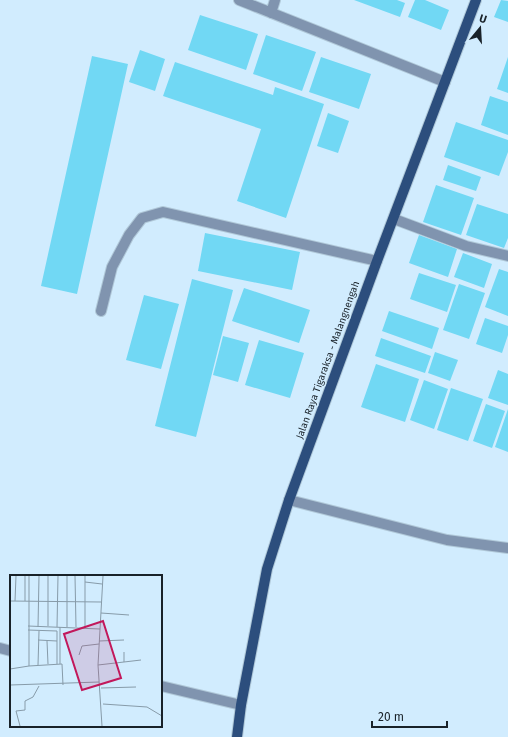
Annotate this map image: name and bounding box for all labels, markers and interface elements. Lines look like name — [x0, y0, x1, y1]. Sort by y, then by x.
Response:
north arrow — [460, 8, 500, 48]
text: U — [478, 12, 488, 26]
street label: Jalan Raya Tigaraksa - Malangnengah — [294, 279, 362, 441]
inset map — [10, 575, 162, 727]
scale bar — [372, 703, 447, 729]
text: 20 m — [378, 710, 404, 724]

